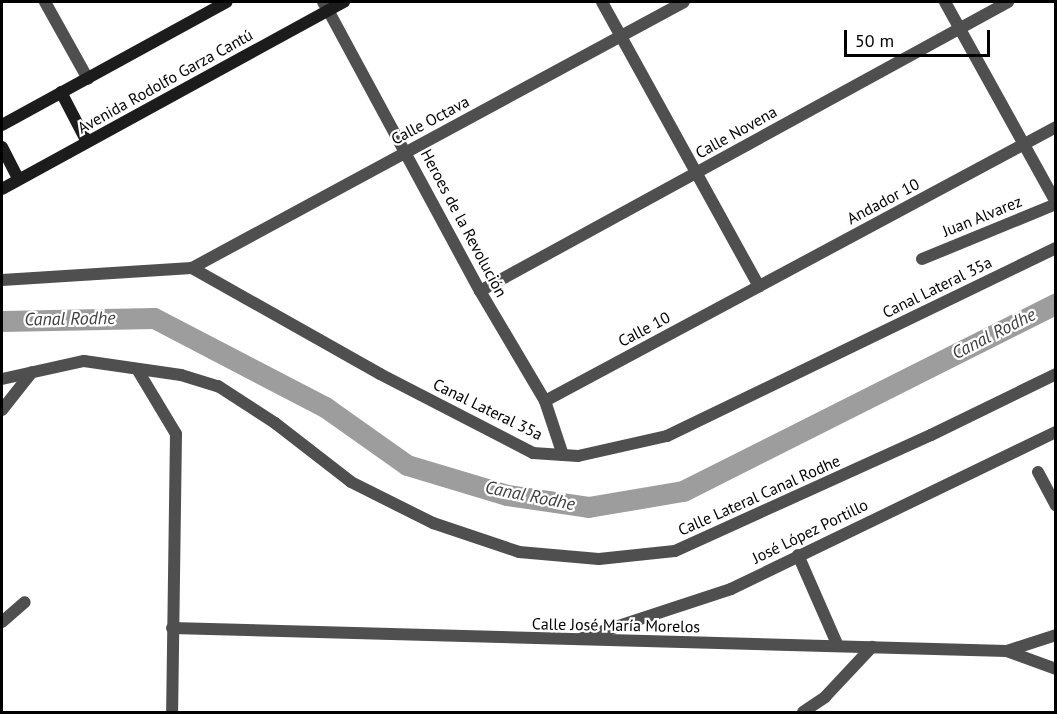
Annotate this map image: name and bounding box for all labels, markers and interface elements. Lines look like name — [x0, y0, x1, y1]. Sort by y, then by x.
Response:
scale bar — [847, 18, 992, 56]
street label: Avenida Rodolfo Garza Cantú — [74, 25, 256, 137]
text: 50 m — [855, 29, 894, 52]
street label: Calle Octava — [388, 91, 472, 149]
street label: Calle Novena — [692, 102, 780, 162]
street label: Heroes de la Revolución — [417, 146, 511, 300]
street label: Andador 10 — [844, 174, 922, 228]
street label: Juan Alvarez — [939, 191, 1025, 241]
street label: Canal Lateral 35a — [879, 252, 995, 322]
water label: Canal Rodhe — [948, 304, 1040, 364]
water label: Canal Rodhe — [24, 307, 116, 331]
street label: Calle 10 — [615, 307, 673, 351]
street label: Canal Lateral 35a — [430, 374, 546, 444]
street label: Calle Lateral Canal Rodhe — [675, 451, 843, 539]
water label: Canal Rodhe — [483, 477, 577, 515]
street label: José López Portillo — [749, 495, 871, 567]
street label: Calle José María Morelos — [532, 614, 700, 636]

